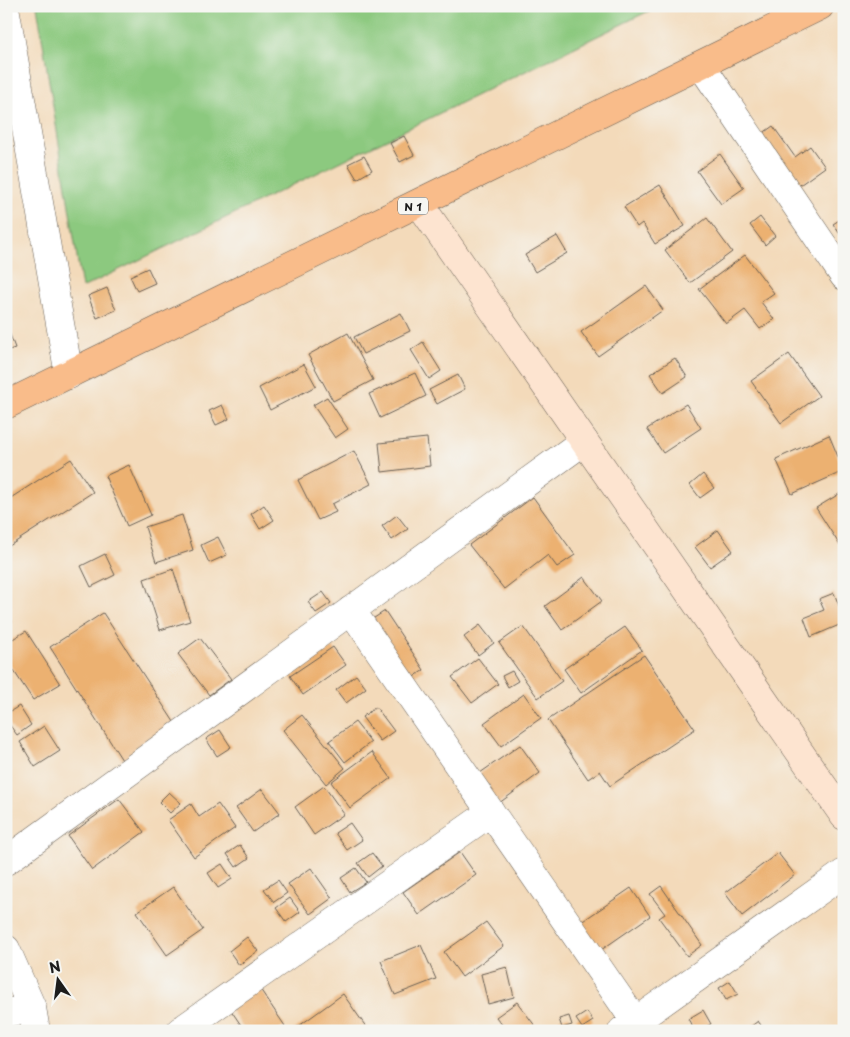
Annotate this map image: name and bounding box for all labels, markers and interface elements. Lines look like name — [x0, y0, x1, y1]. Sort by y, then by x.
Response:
road number: N 1 — [398, 198, 428, 215]
north arrow — [32, 954, 82, 1004]
text: N — [47, 955, 63, 978]

